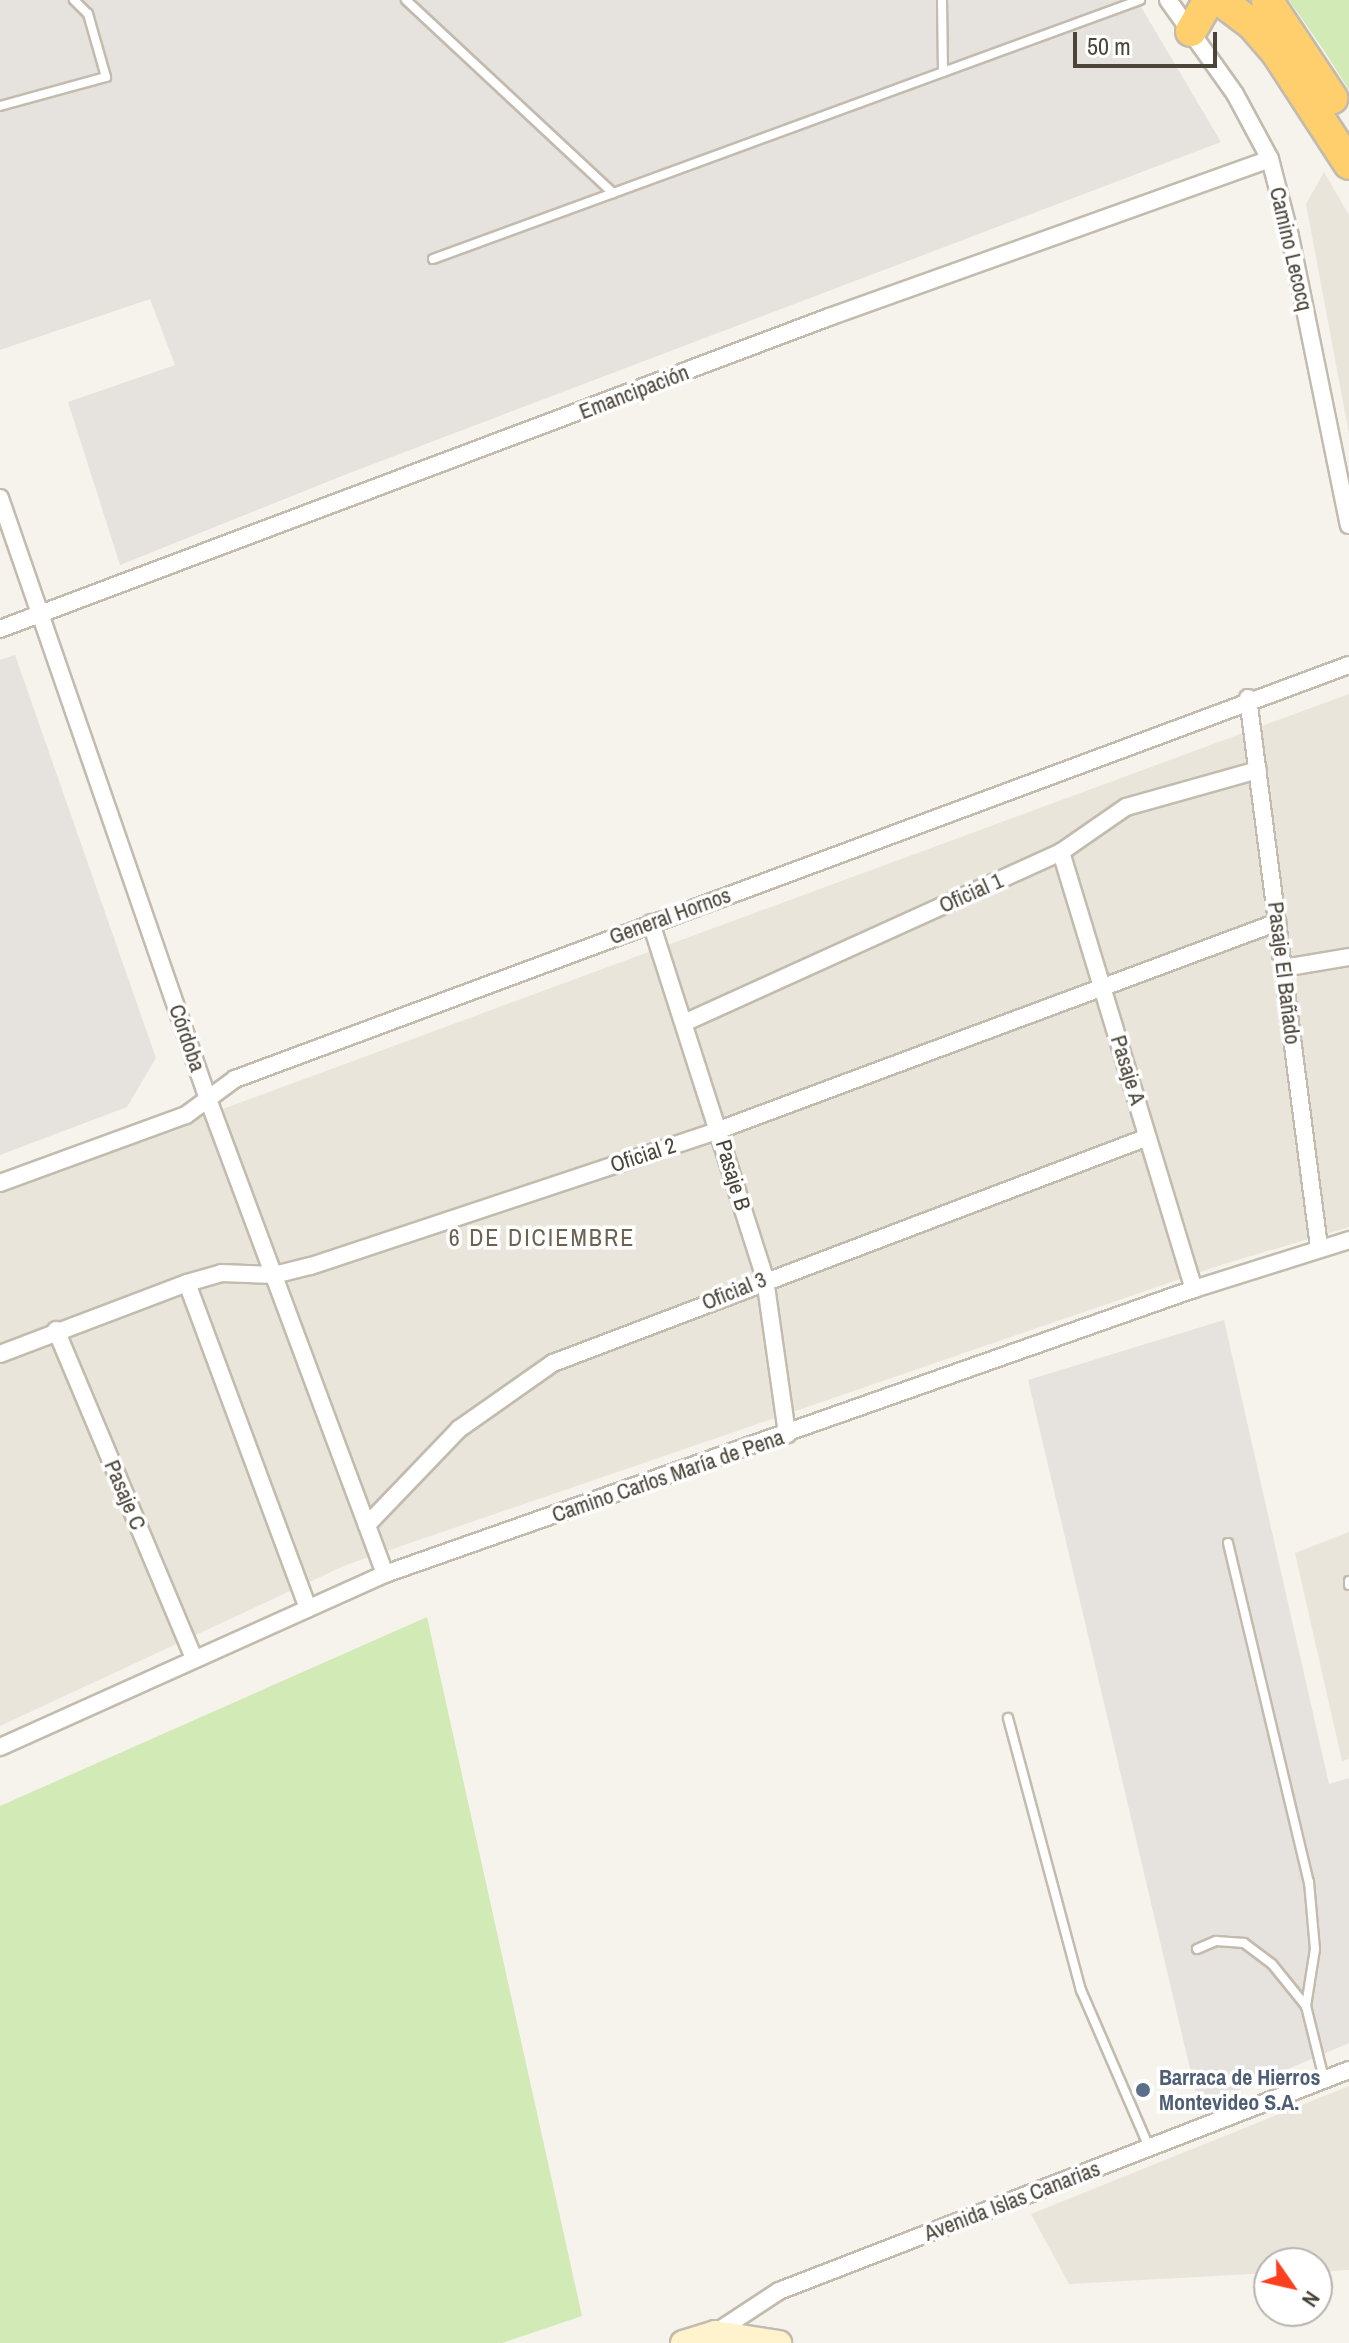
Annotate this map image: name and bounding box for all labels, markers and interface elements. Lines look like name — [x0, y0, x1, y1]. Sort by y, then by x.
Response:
scale bar — [1077, 16, 1221, 66]
text: 50 m — [1087, 30, 1131, 62]
street label: Camino Lecocq — [1264, 184, 1318, 314]
street label: Emancipación — [575, 359, 693, 425]
street label: Oficial 1 — [935, 867, 1007, 919]
street label: General Hornos — [606, 882, 734, 950]
street label: Pasaje El Bañado — [1262, 900, 1306, 1046]
street label: Córdoba — [163, 1001, 211, 1075]
street label: Pasaje A — [1105, 1032, 1151, 1108]
street label: Oficial 2 — [607, 1132, 679, 1178]
street label: Pasaje B — [710, 1137, 756, 1213]
district label: 6 DE DICIEMBRE — [449, 1224, 635, 1252]
street label: Oficial 3 — [698, 1266, 770, 1316]
street label: Camino Carlos María de Pena — [549, 1424, 787, 1528]
street label: Pasaje C — [99, 1456, 151, 1534]
place label: Barraca de Hierros Montevideo S.A. — [1159, 2064, 1320, 2116]
marker: Barraca de Hierros Montevideo S.A. — [1134, 2081, 1152, 2099]
street label: Avenida Islas Canarias — [920, 2155, 1104, 2247]
north arrow — [1253, 2247, 1333, 2327]
text: N — [1295, 2286, 1327, 2313]

